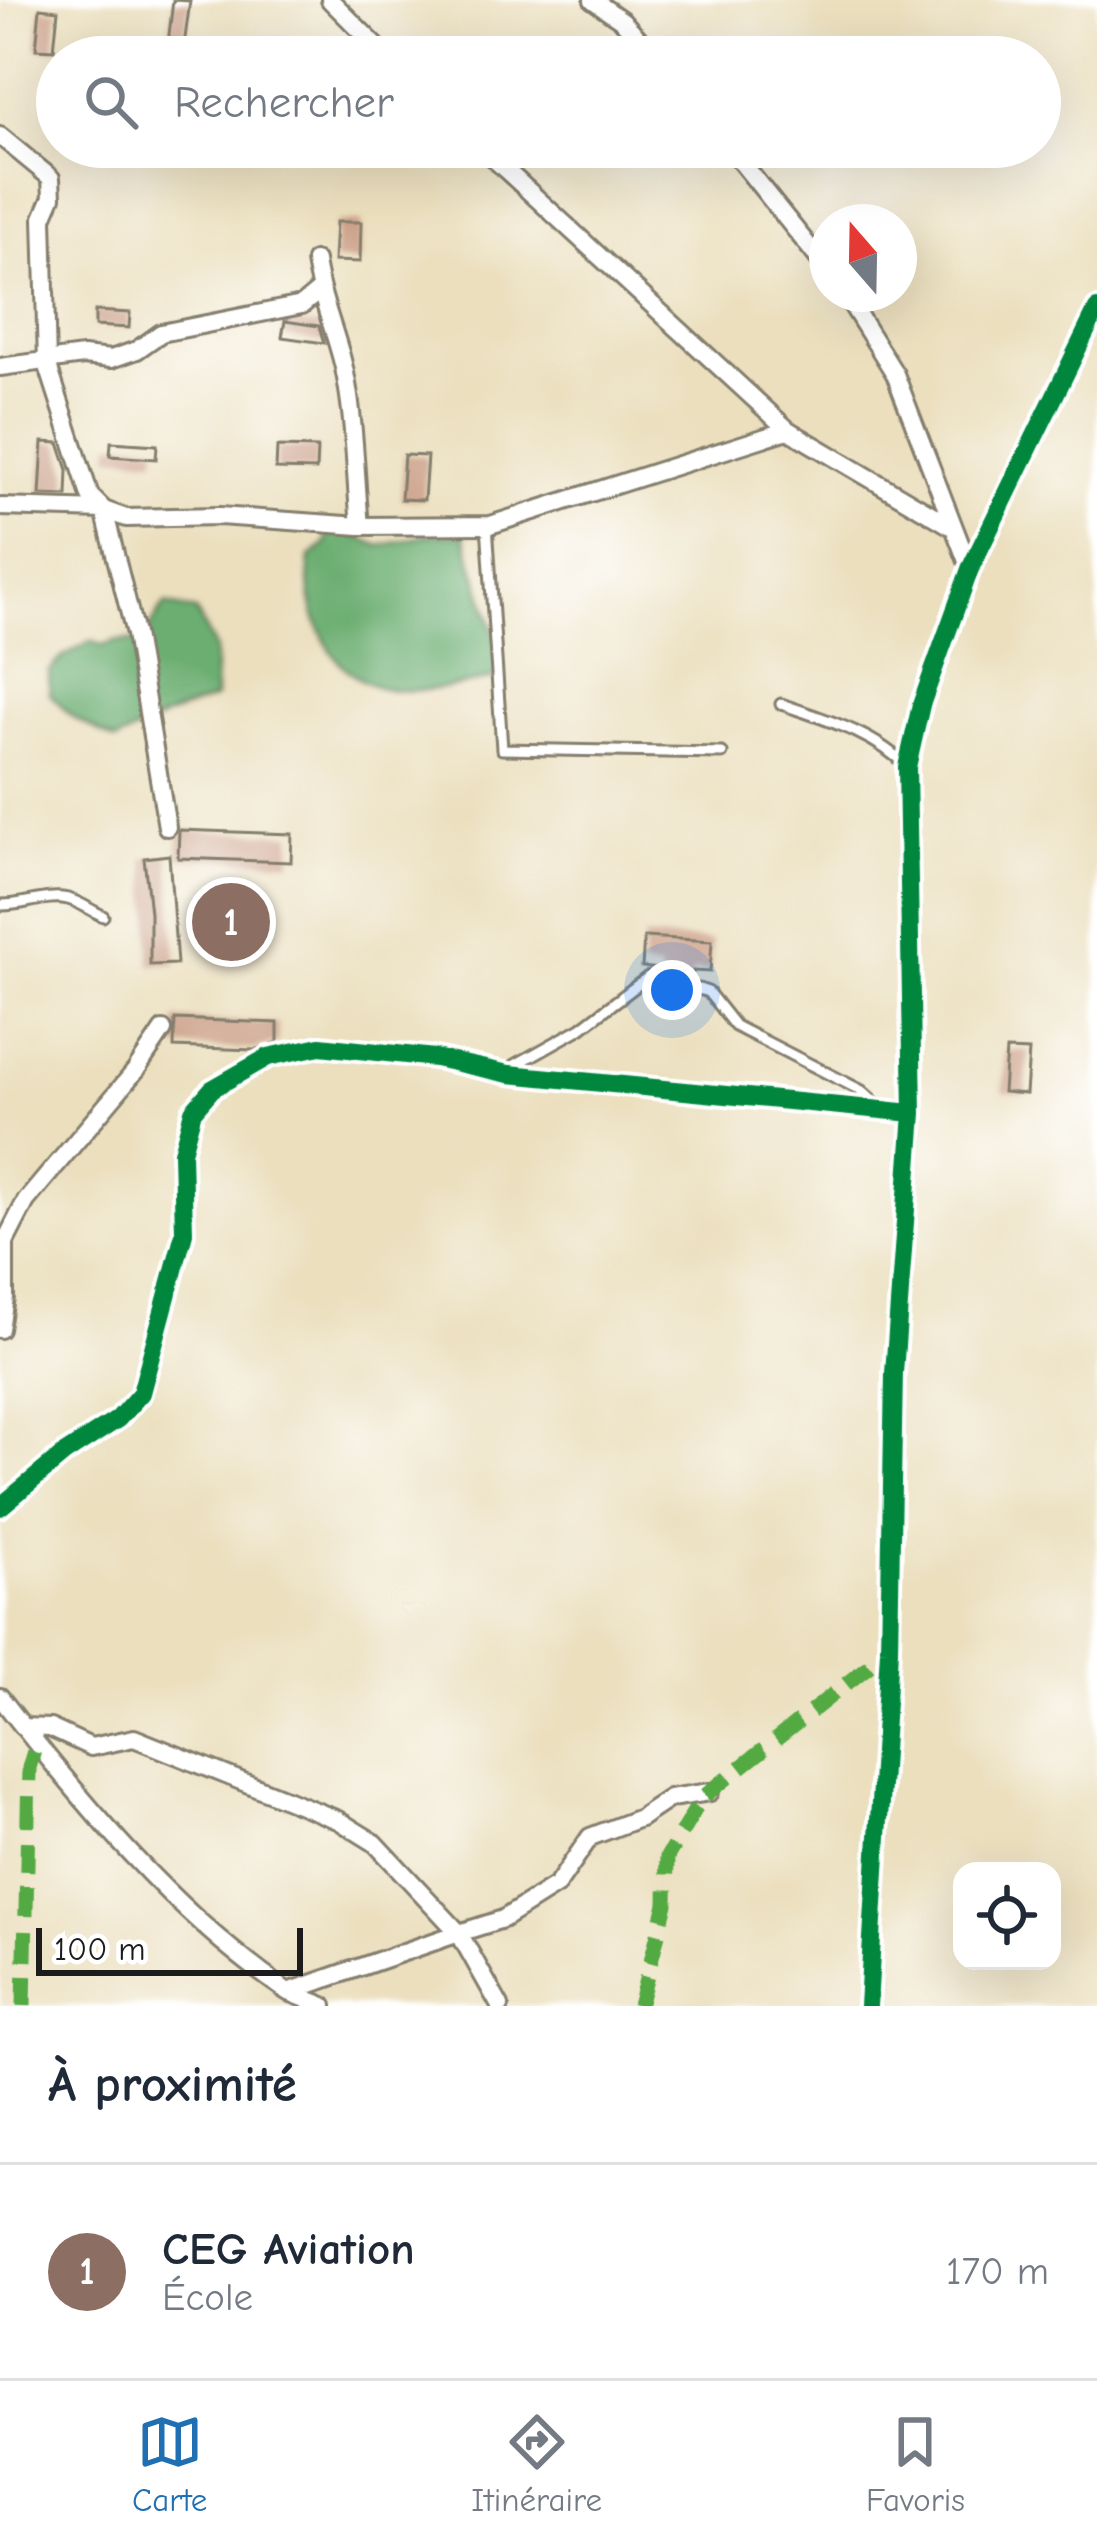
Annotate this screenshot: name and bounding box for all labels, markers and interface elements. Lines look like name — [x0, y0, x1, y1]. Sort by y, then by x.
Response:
search box — [36, 36, 1061, 168]
icon: search — [78, 69, 144, 135]
text: Rechercher — [174, 76, 394, 128]
north arrow — [809, 204, 917, 312]
pin: 1 — [192, 877, 270, 967]
your location — [642, 960, 702, 1020]
map controls — [953, 1862, 1061, 1970]
button: locate — [953, 1862, 1061, 1970]
scale bar — [36, 1922, 303, 1975]
text: 100 m — [54, 1930, 146, 1968]
text: À proximité — [48, 2055, 297, 2114]
text: CEG Aviation — [162, 2223, 415, 2275]
text: 1 — [79, 2249, 95, 2294]
text: 170 m — [946, 2249, 1049, 2294]
text: École — [162, 2275, 253, 2320]
tab: Carte — [132, 2409, 207, 2519]
tab: Itinéraire — [471, 2409, 602, 2519]
tab: Favoris — [866, 2409, 965, 2519]

